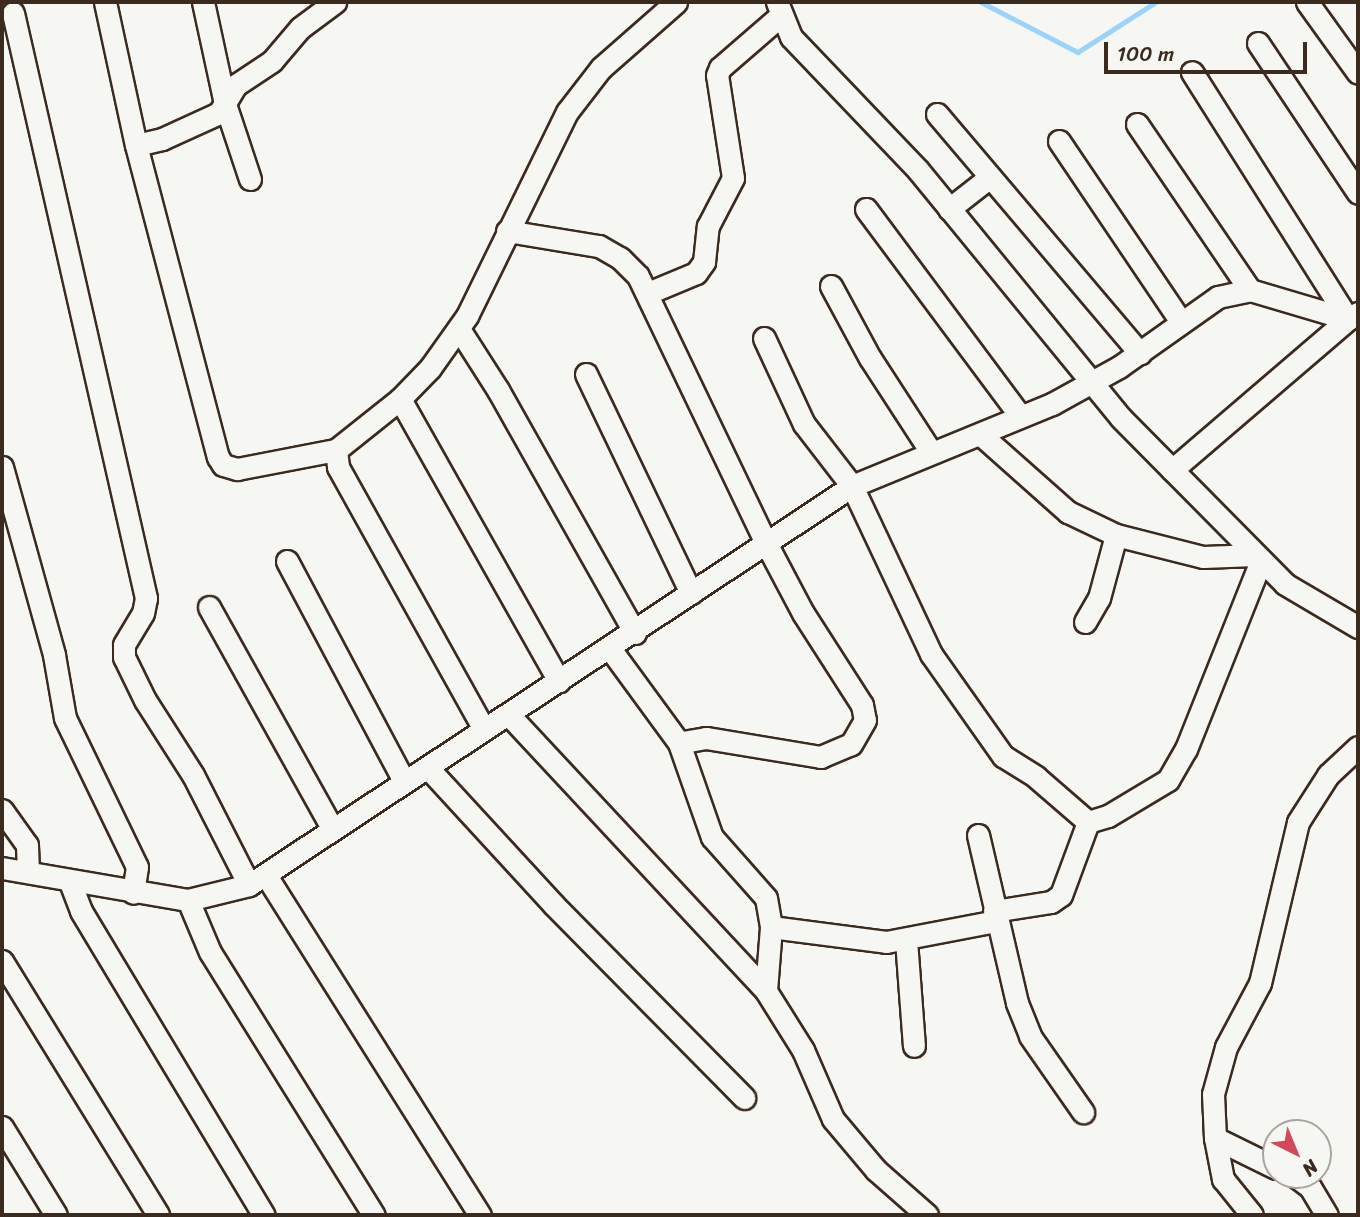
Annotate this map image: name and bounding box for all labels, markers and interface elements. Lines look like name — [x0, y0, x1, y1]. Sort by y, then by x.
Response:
scale bar — [1108, 28, 1311, 72]
text: 100 m — [1117, 35, 1174, 73]
north arrow — [1262, 1119, 1332, 1189]
text: N — [1294, 1152, 1326, 1185]

